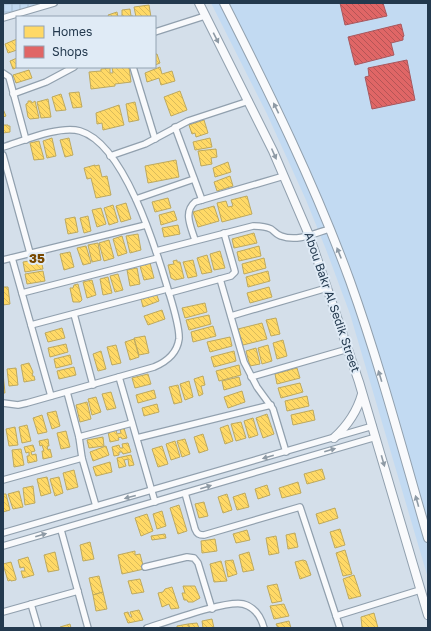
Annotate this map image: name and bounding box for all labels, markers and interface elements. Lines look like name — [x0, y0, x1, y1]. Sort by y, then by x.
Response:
legend — [16, 16, 156, 68]
text: Homes — [52, 24, 92, 39]
one-way arrow — [213, 32, 219, 44]
text: Shops — [52, 44, 88, 59]
one-way arrow — [273, 102, 279, 114]
one-way arrow — [272, 149, 278, 161]
street label: Abou Bakr Al Sedik Street — [301, 230, 364, 374]
one-way arrow — [335, 247, 341, 259]
district label: 35 — [29, 250, 45, 266]
one-way arrow — [377, 370, 383, 382]
one-way arrow — [325, 447, 337, 453]
one-way arrow — [262, 454, 274, 460]
one-way arrow — [380, 455, 386, 468]
one-way arrow — [200, 484, 212, 490]
one-way arrow — [124, 494, 136, 500]
one-way arrow — [414, 495, 420, 507]
one-way arrow — [35, 532, 47, 538]

